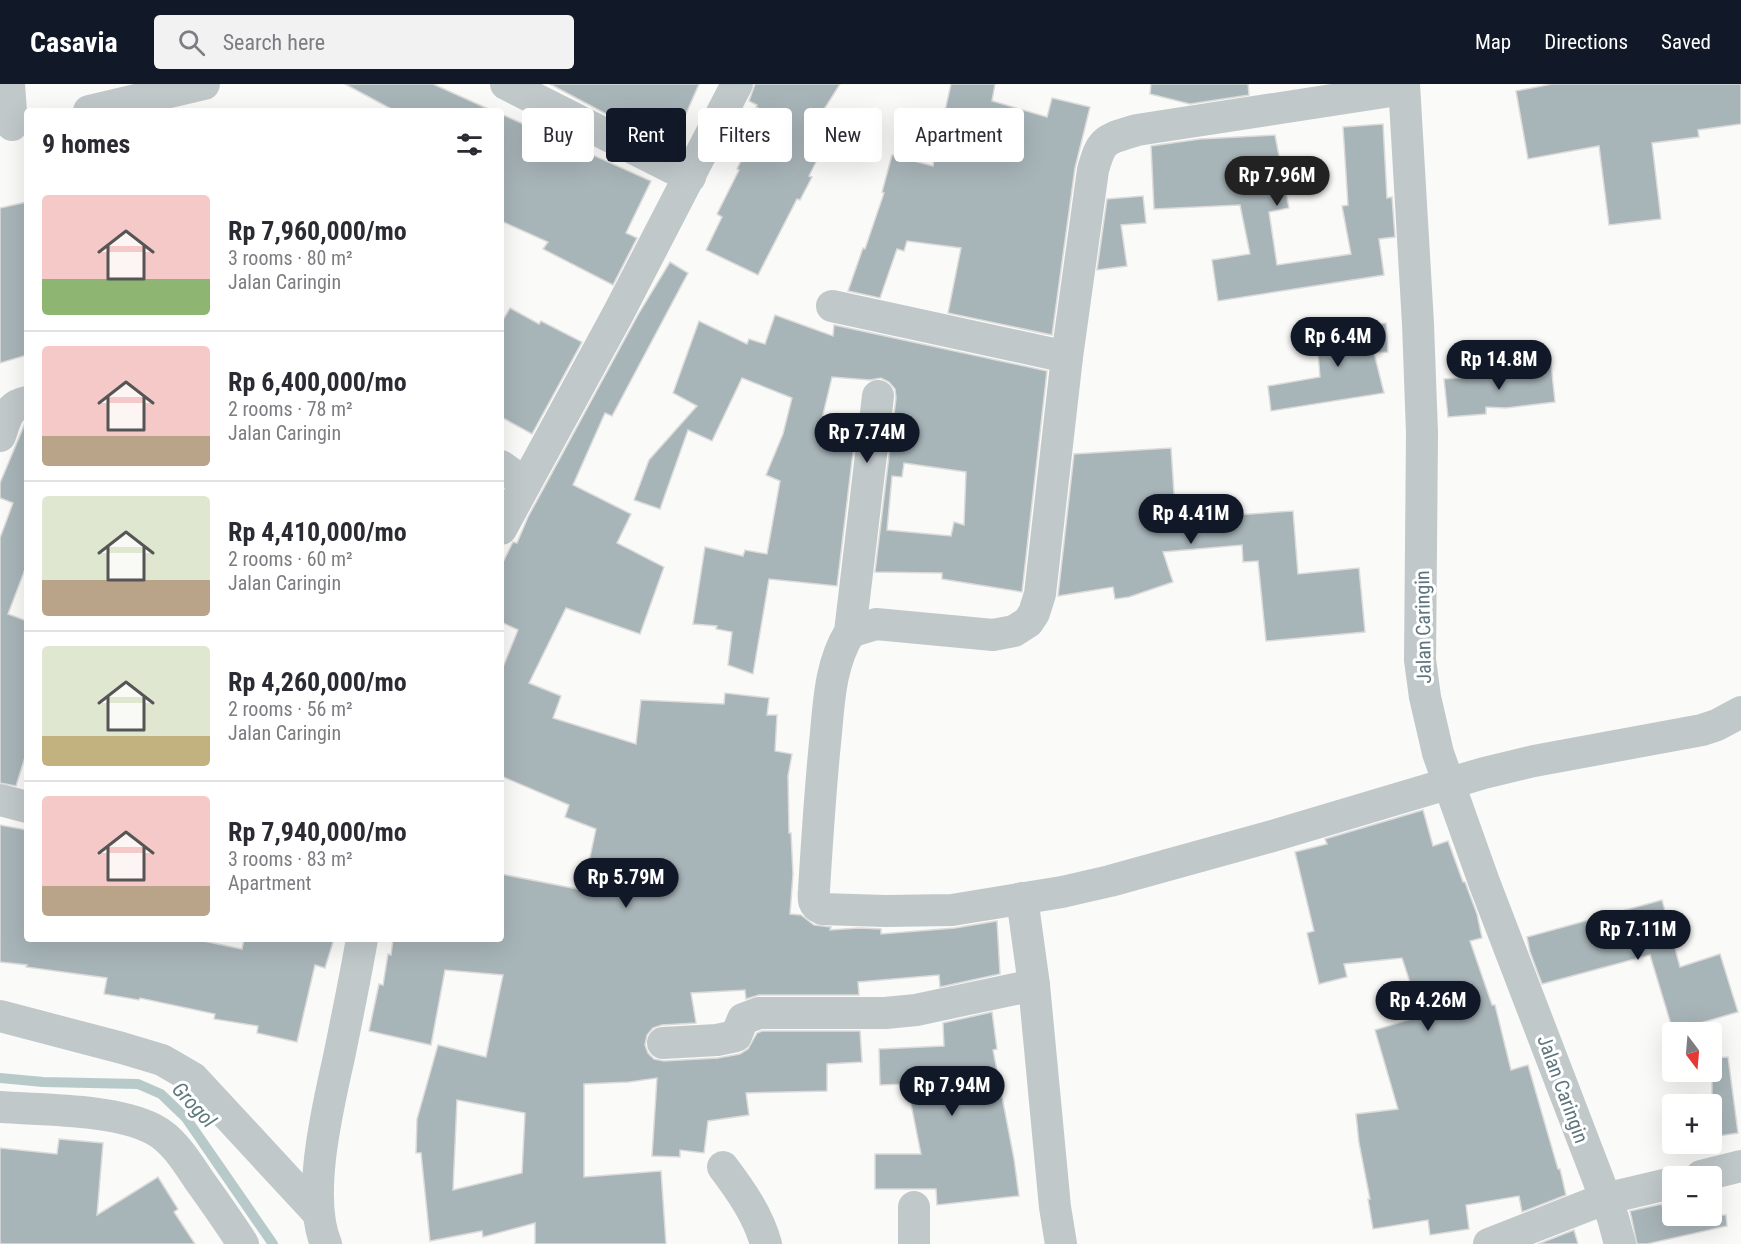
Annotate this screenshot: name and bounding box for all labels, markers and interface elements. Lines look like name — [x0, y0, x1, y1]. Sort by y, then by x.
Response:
search box — [154, 15, 574, 69]
text: Casavia — [30, 26, 118, 59]
icon: search — [175, 26, 208, 59]
text: Search here — [223, 30, 325, 55]
text: Map — [1475, 30, 1511, 54]
text: Directions — [1544, 30, 1628, 54]
text: Saved — [1661, 30, 1711, 54]
chip: Buy — [522, 108, 594, 162]
chip: Rent — [606, 108, 686, 162]
chip: Filters — [698, 108, 792, 162]
chip: New — [804, 108, 882, 162]
chip: Apartment — [894, 108, 1024, 162]
icon: filters — [453, 128, 486, 161]
text: 9 homes — [42, 129, 130, 159]
pin: Rp 7.96M — [1215, 156, 1339, 207]
text: Rp 7.96M — [1239, 163, 1315, 187]
text: Rp 7,960,000/mo — [228, 216, 407, 246]
icon: home — [90, 219, 162, 291]
text: 3 rooms · 80 m² — [228, 246, 353, 270]
text: Jalan Caringin — [228, 270, 341, 294]
pin: Rp 6.4M — [1283, 317, 1393, 368]
text: Rp 6.4M — [1305, 324, 1371, 348]
pin: Rp 14.8M — [1437, 340, 1561, 391]
text: Rp 14.8M — [1461, 347, 1537, 371]
text: Rp 6,400,000/mo — [228, 367, 407, 397]
icon: home — [90, 370, 162, 442]
text: 2 rooms · 78 m² — [228, 397, 353, 421]
pin: Rp 7.74M — [805, 413, 929, 464]
text: Rp 7.74M — [829, 420, 905, 444]
text: Jalan Caringin — [228, 421, 341, 445]
pin: Rp 4.41M — [1129, 494, 1253, 545]
text: Rp 4.41M — [1153, 501, 1229, 525]
text: Rp 4,410,000/mo — [228, 517, 407, 547]
icon: home — [90, 520, 162, 592]
text: 2 rooms · 60 m² — [228, 547, 353, 571]
street label: Jalan Caringin — [1410, 570, 1436, 684]
text: Jalan Caringin — [228, 571, 341, 595]
text: Rp 4,260,000/mo — [228, 667, 407, 697]
icon: home — [90, 670, 162, 742]
text: 2 rooms · 56 m² — [228, 697, 353, 721]
text: Jalan Caringin — [228, 721, 341, 745]
text: Rp 7,940,000/mo — [228, 817, 407, 847]
icon: home — [90, 820, 162, 892]
text: 3 rooms · 83 m² — [228, 847, 353, 871]
pin: Rp 5.79M — [564, 858, 688, 909]
text: Rp 5.79M — [588, 865, 664, 889]
text: Apartment — [228, 871, 312, 895]
pin: Rp 7.11M — [1576, 910, 1700, 961]
text: Rp 7.11M — [1600, 917, 1676, 941]
pin: Rp 4.26M — [1366, 981, 1490, 1032]
text: Rp 4.26M — [1390, 988, 1466, 1012]
north arrow — [1662, 1022, 1722, 1082]
map controls — [1662, 1022, 1722, 1226]
street label: Jalan Caringin — [1532, 1032, 1594, 1146]
pin: Rp 7.94M — [890, 1066, 1014, 1117]
text: Rp 7.94M — [914, 1073, 990, 1097]
water label: Grogol — [167, 1077, 221, 1133]
button: + — [1662, 1094, 1722, 1154]
button: − — [1662, 1166, 1722, 1226]

